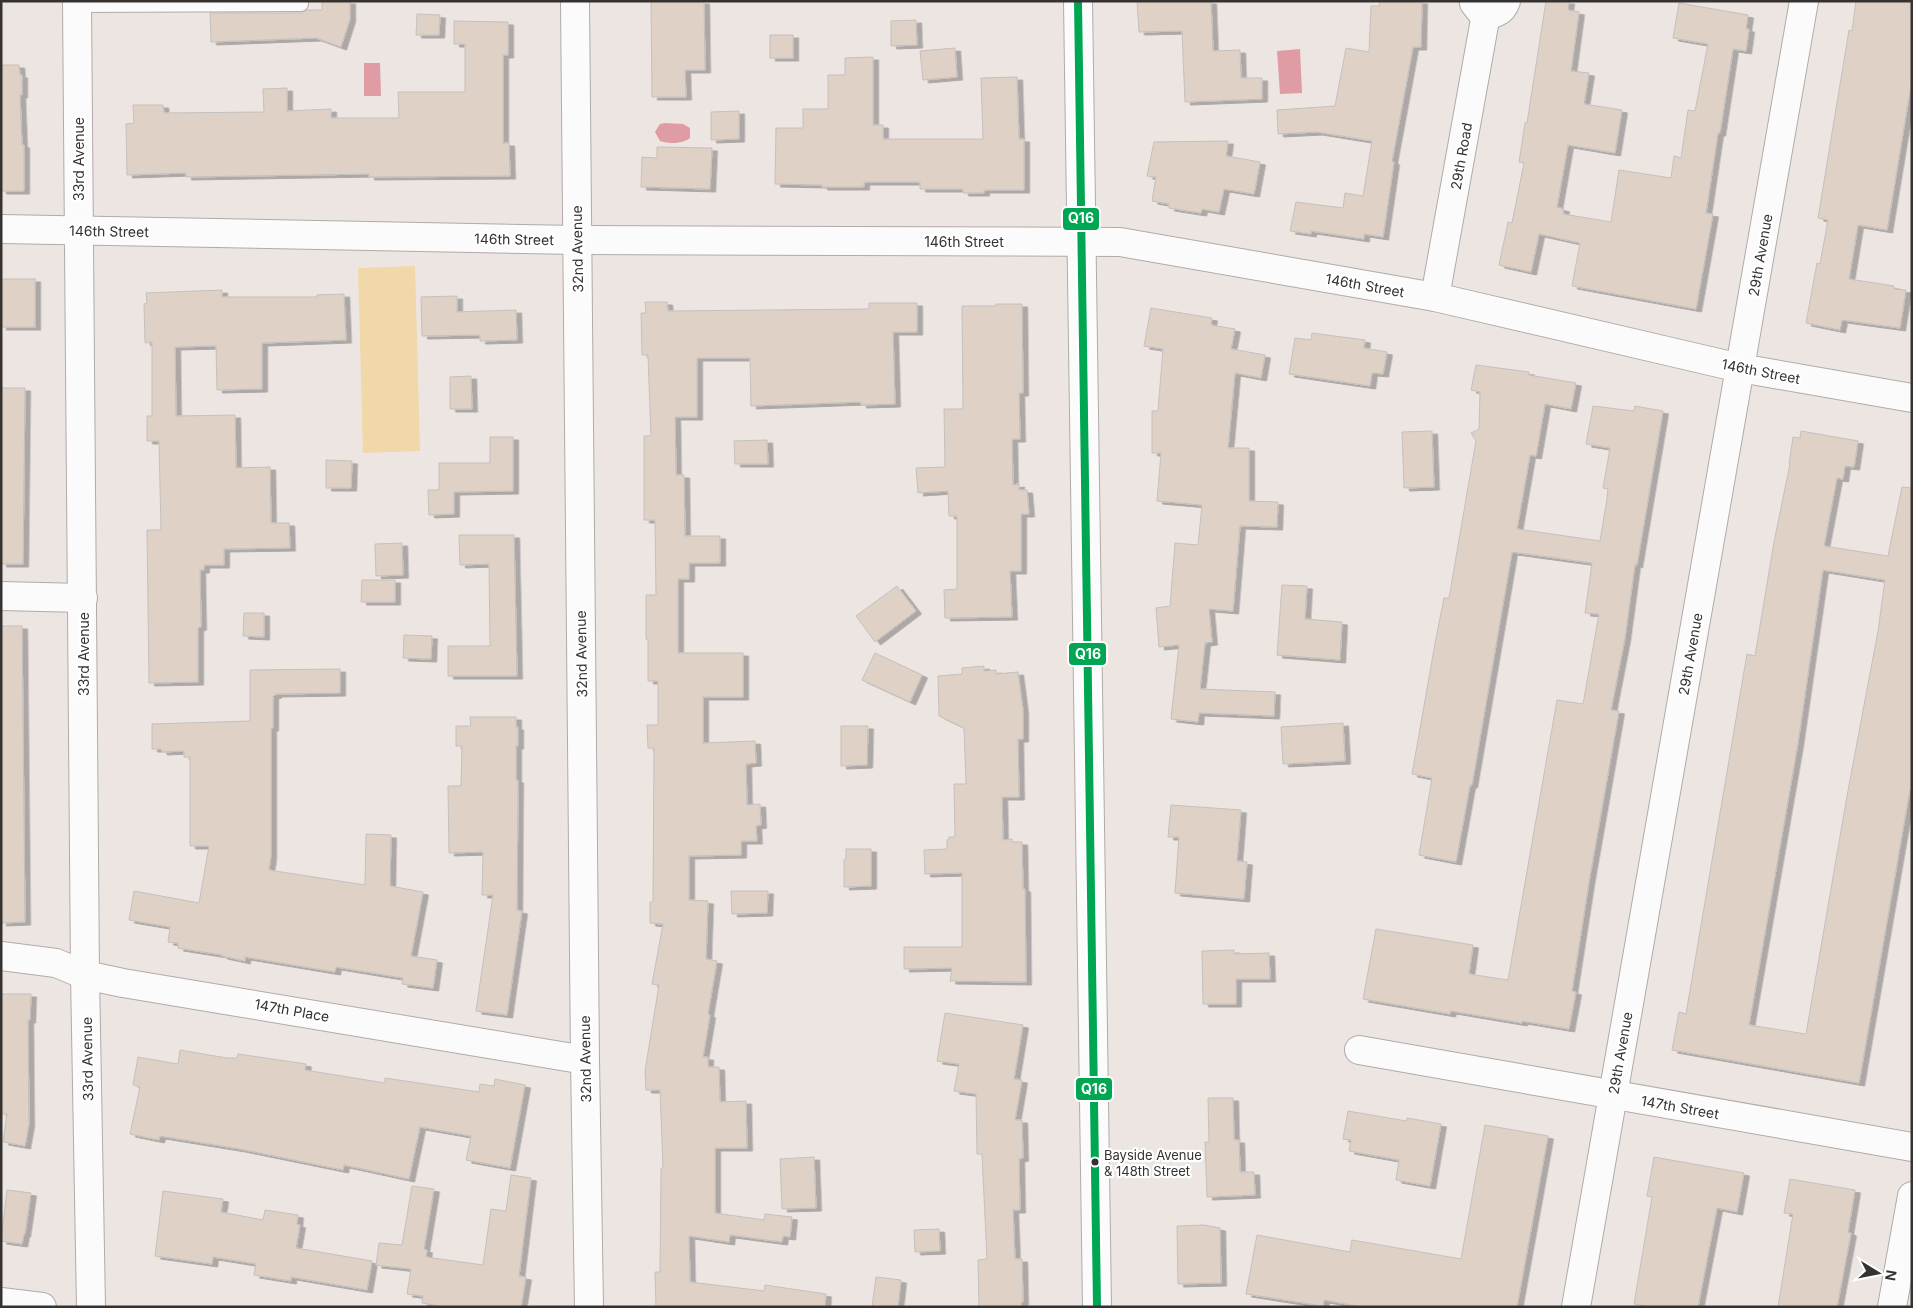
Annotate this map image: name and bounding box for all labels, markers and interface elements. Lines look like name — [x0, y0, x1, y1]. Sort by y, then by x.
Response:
street label: 33rd Avenue — [70, 117, 87, 201]
street label: 29th Road — [1447, 121, 1475, 191]
street label: 32nd Avenue — [568, 205, 586, 293]
line badge: Q16 — [1062, 207, 1100, 231]
text: Q16 — [1068, 209, 1094, 226]
street label: 29th Avenue — [1744, 212, 1776, 298]
street label: 146th Street — [69, 222, 149, 240]
street label: 146th Street — [474, 230, 554, 248]
street label: 146th Street — [924, 233, 1004, 250]
street label: 146th Street — [1324, 270, 1406, 300]
street label: 146th Street — [1720, 355, 1802, 387]
street label: 32nd Avenue — [572, 610, 590, 698]
street label: 29th Avenue — [1674, 611, 1706, 697]
street label: 33rd Avenue — [75, 612, 92, 696]
line badge: Q16 — [1068, 642, 1107, 666]
text: Q16 — [1075, 645, 1101, 662]
street label: 147th Place — [253, 995, 331, 1025]
street label: 29th Avenue — [1604, 1010, 1636, 1096]
street label: 32nd Avenue — [576, 1015, 594, 1103]
street label: 33rd Avenue — [78, 1017, 96, 1101]
line badge: Q16 — [1075, 1077, 1113, 1101]
text: Q16 — [1081, 1080, 1107, 1097]
street label: 147th Street — [1640, 1092, 1721, 1122]
place label: Bayside Avenue & 148th Street — [1104, 1147, 1202, 1179]
marker: Bayside Avenue & 148th Street — [1090, 1157, 1100, 1167]
north arrow — [1853, 1248, 1903, 1298]
text: N — [1882, 1269, 1901, 1282]

